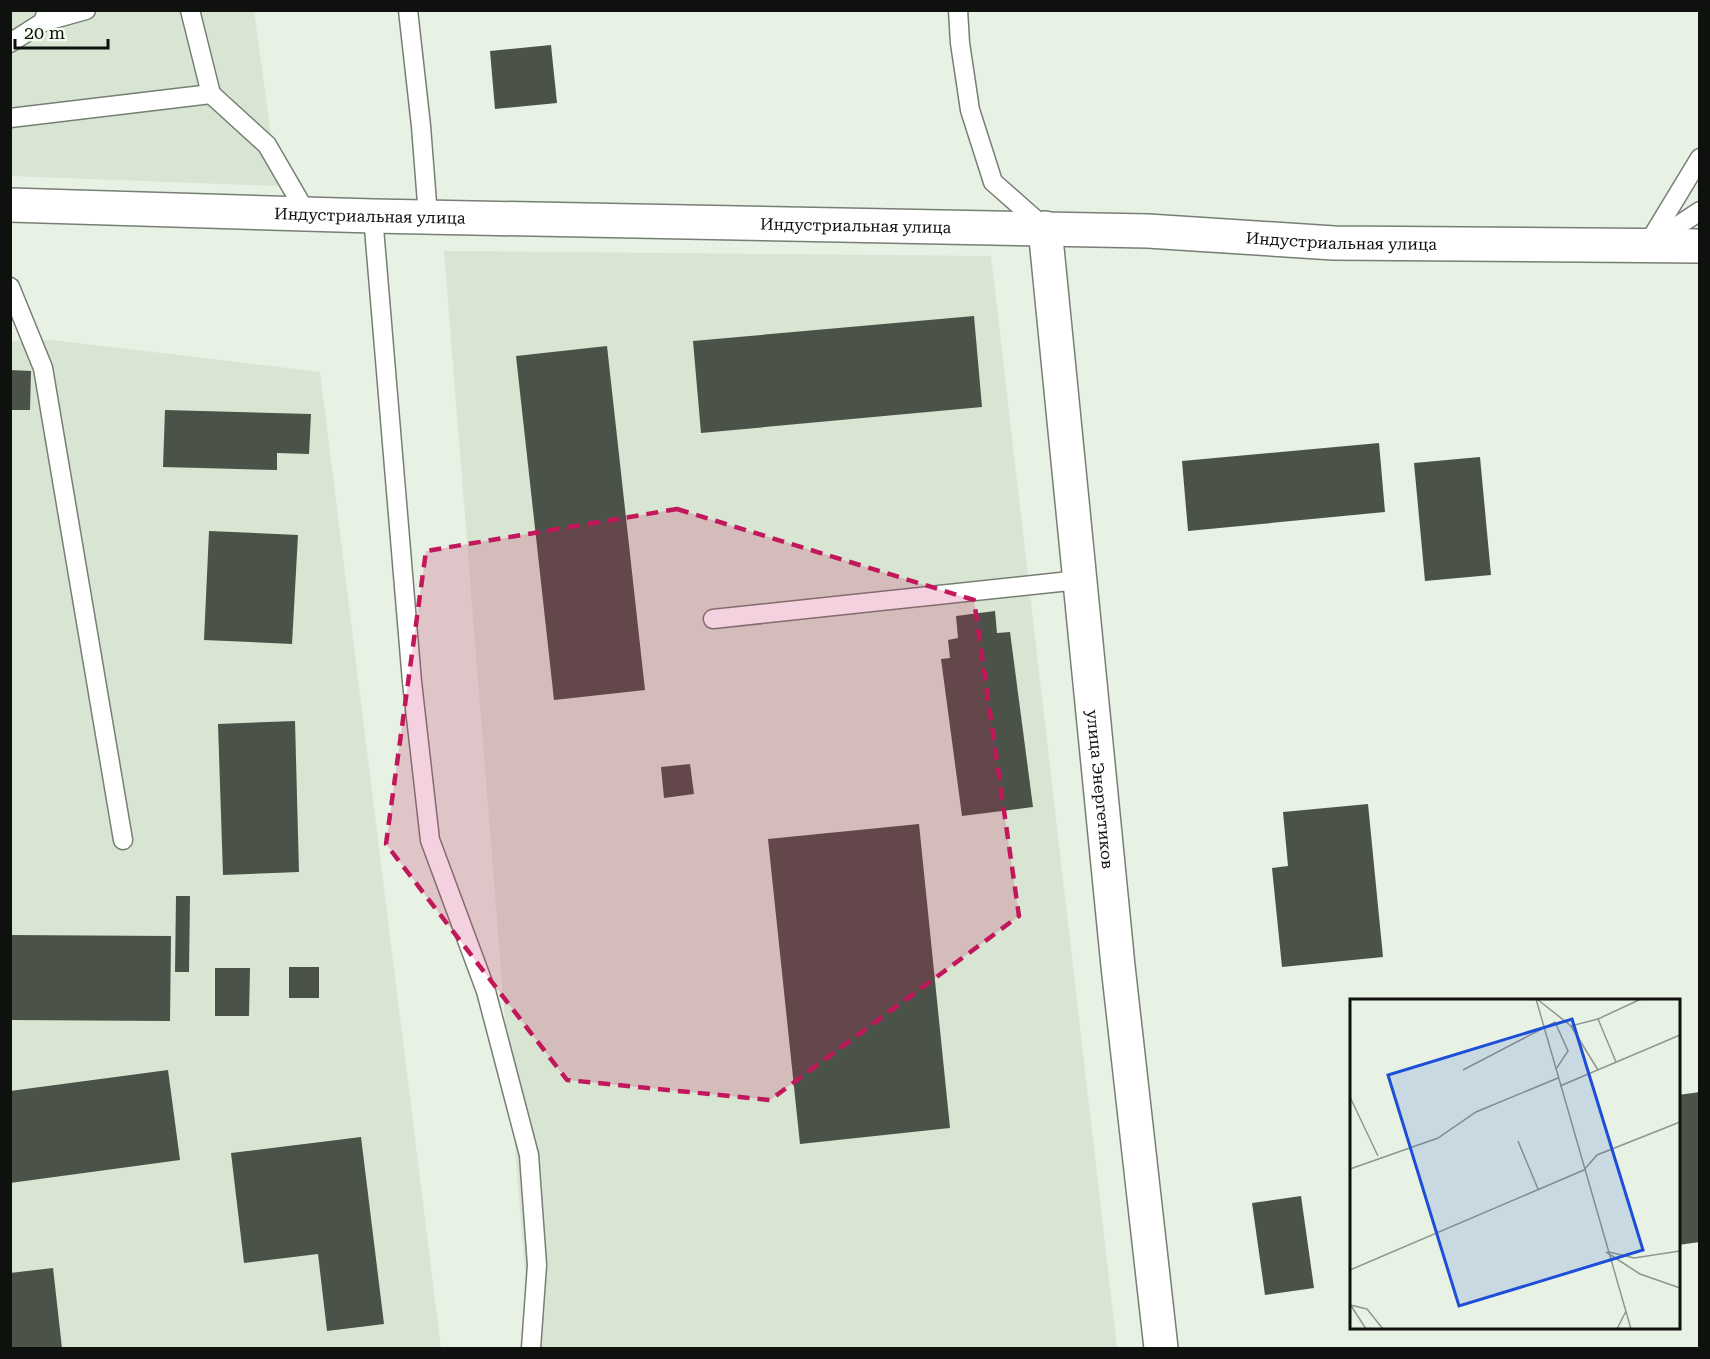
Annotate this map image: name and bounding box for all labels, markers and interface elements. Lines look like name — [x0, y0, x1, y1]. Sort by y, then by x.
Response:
scale bar — [15, 12, 108, 50]
text: 20 m — [24, 22, 65, 43]
street label: Индустриальная улица — [274, 204, 466, 227]
street label: Индустриальная улица — [760, 214, 952, 237]
street label: Индустриальная улица — [1245, 228, 1437, 253]
street label: улица Энергетиков — [1083, 709, 1118, 870]
inset map — [1350, 999, 1680, 1329]

